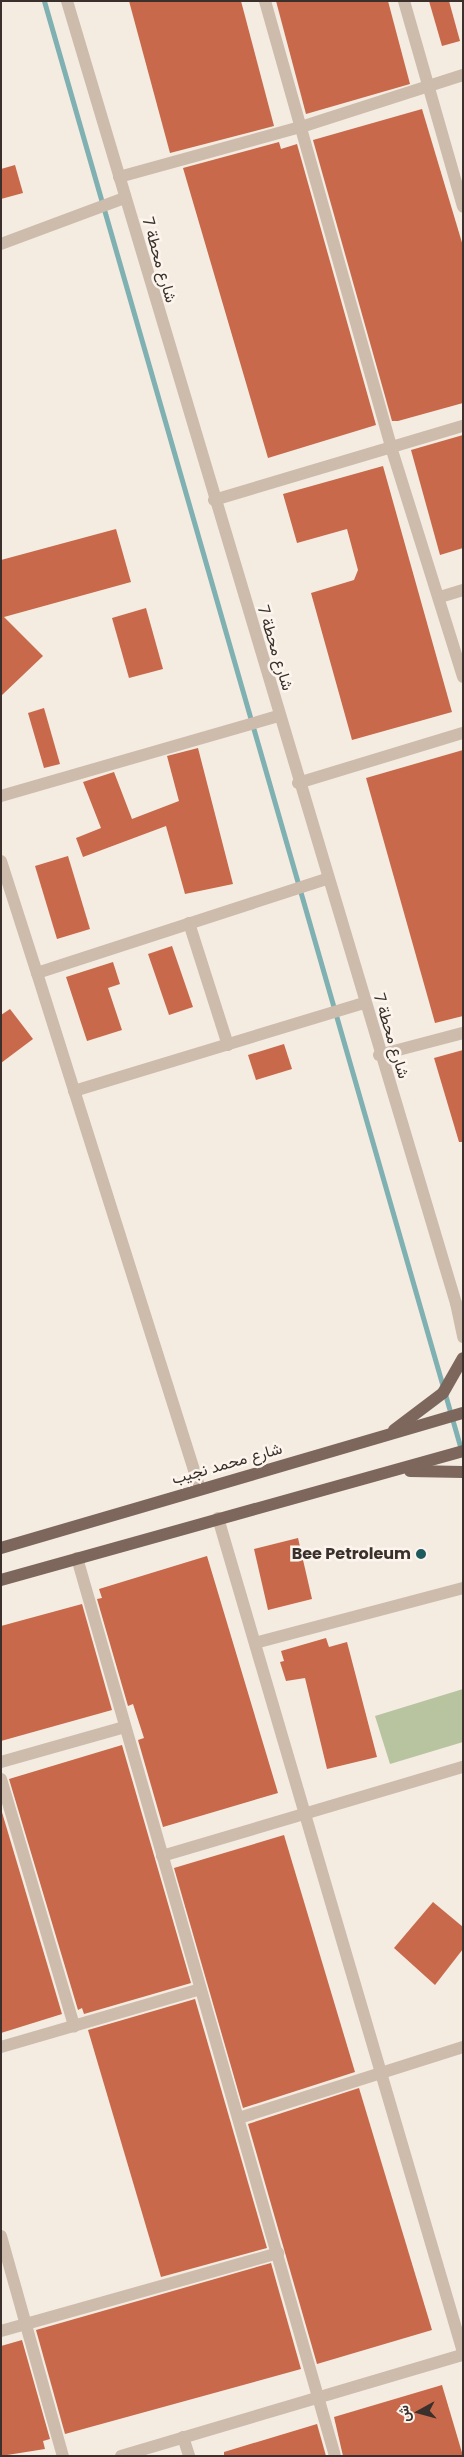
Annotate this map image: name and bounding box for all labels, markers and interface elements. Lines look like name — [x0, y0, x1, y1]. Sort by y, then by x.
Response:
street label: شارع محطة 7 — [138, 215, 180, 305]
street label: شارع محطة 7 — [253, 603, 297, 693]
street label: شارع محطة 7 — [369, 991, 413, 1081]
street label: شارع محمد نجيب — [170, 1439, 284, 1489]
place label: Bee Petroleum — [292, 1544, 411, 1564]
marker: Bee Petroleum — [415, 1548, 427, 1560]
north arrow — [394, 2387, 444, 2437]
text: ش — [393, 2404, 415, 2423]

